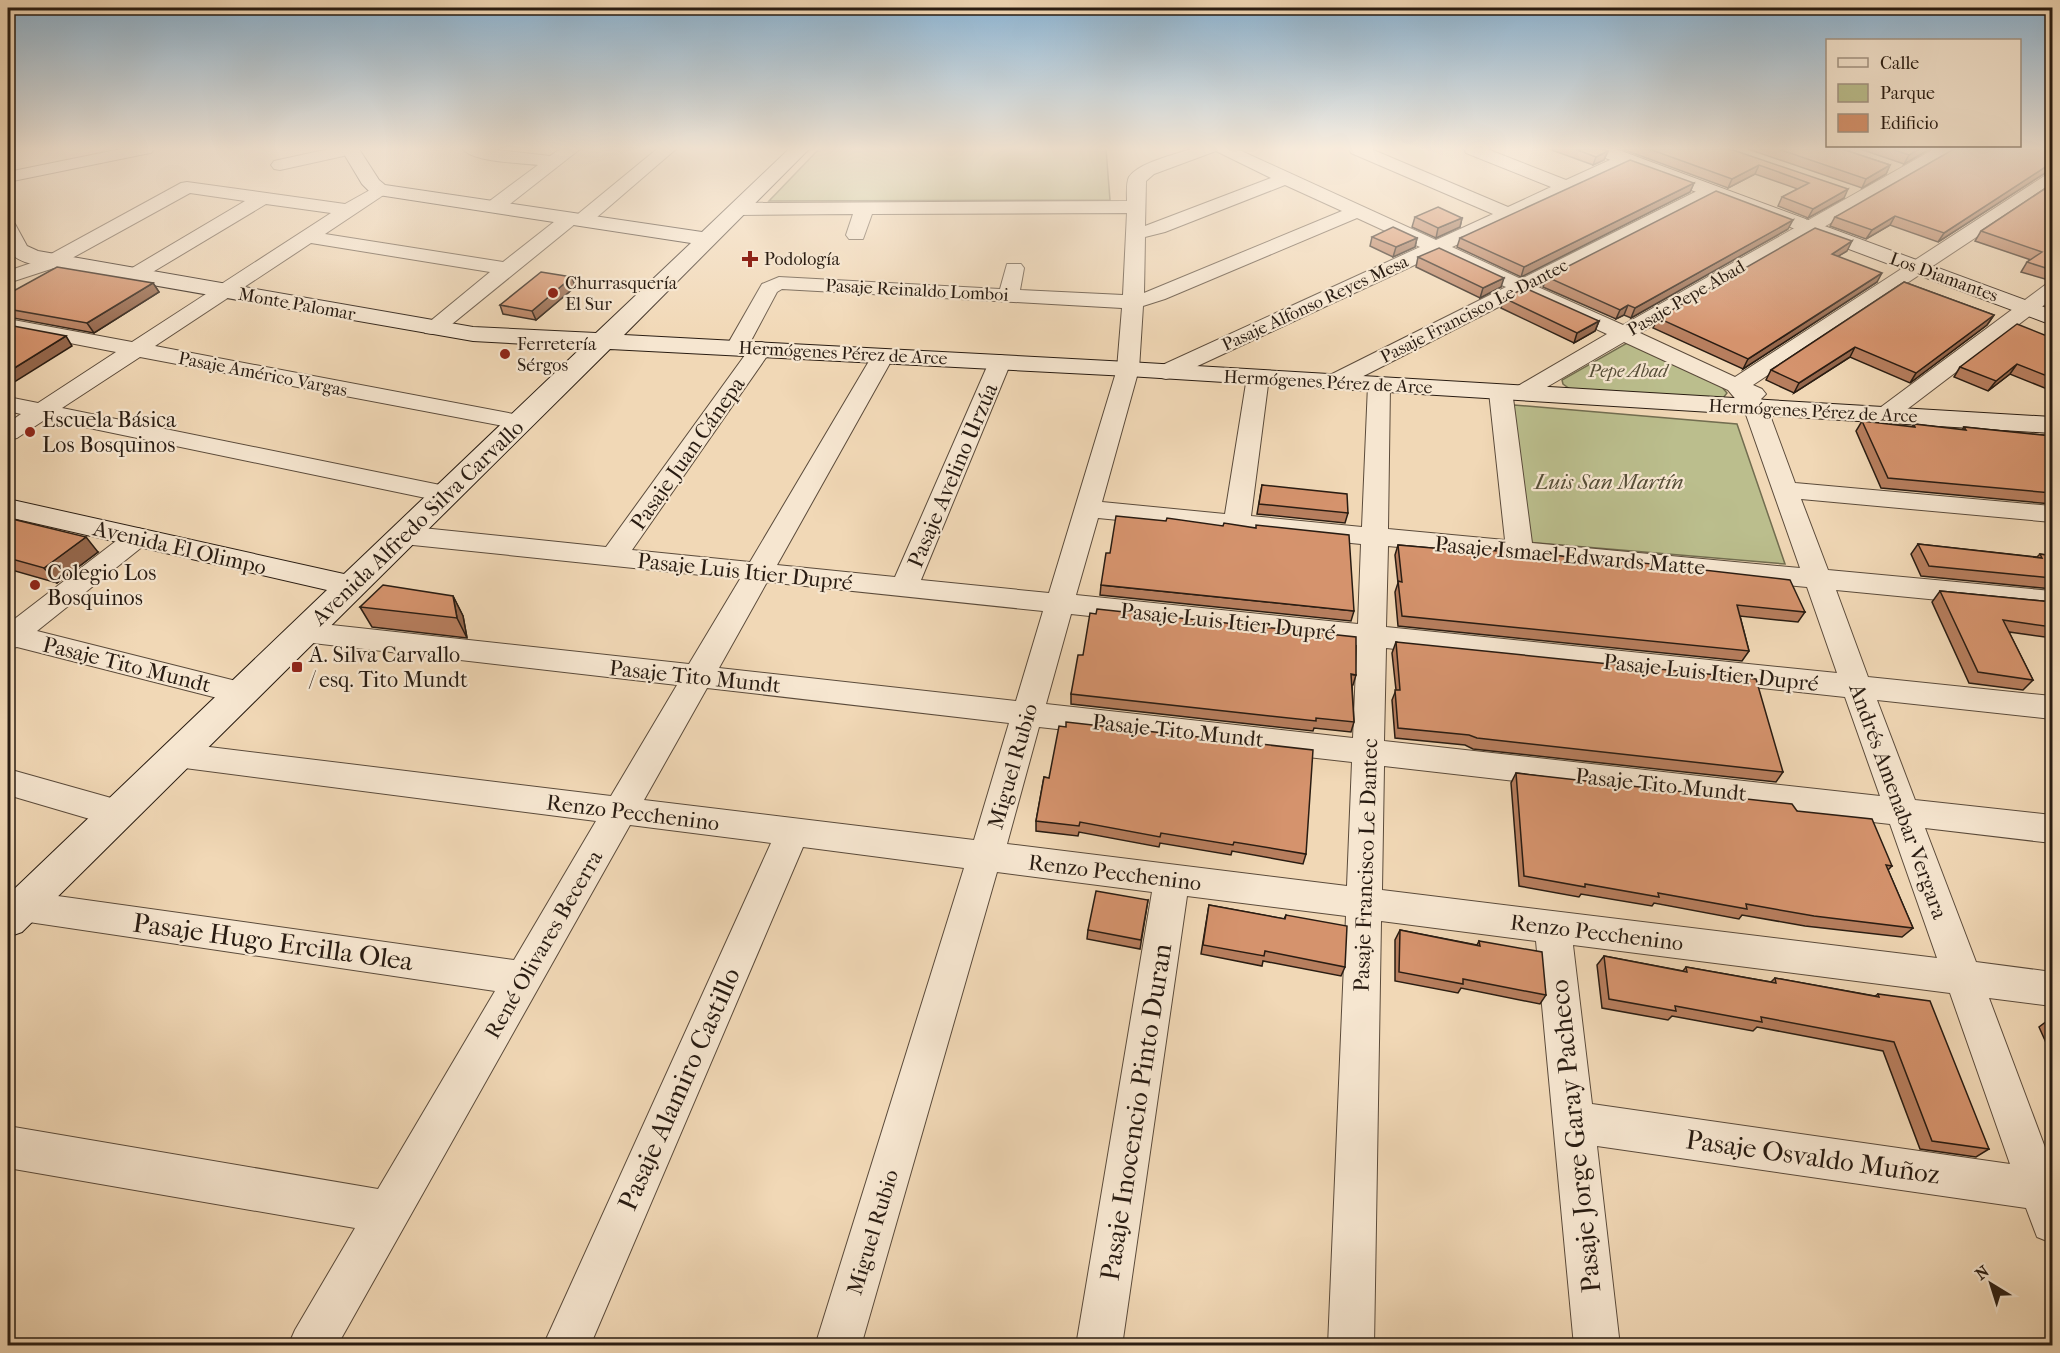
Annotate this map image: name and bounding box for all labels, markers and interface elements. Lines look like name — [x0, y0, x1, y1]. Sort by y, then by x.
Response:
legend — [1826, 39, 2021, 147]
text: Calle — [1880, 53, 1919, 74]
text: Parque — [1880, 83, 1935, 104]
text: Edificio — [1880, 113, 1938, 134]
street label: Los Diamantes — [1887, 248, 2001, 307]
place label: Podología — [764, 249, 840, 270]
marker: Podología — [741, 250, 759, 268]
street label: Pasaje Alfonso Reyes Mesa — [1219, 251, 1412, 356]
street label: Pasaje Francisco Le Dantec — [1377, 255, 1571, 368]
street label: Pasaje Pepe Abad — [1624, 256, 1749, 341]
place label: Churrasquería El Sur — [565, 273, 678, 315]
street label: Pasaje Reinaldo Lomboi — [825, 275, 1010, 306]
street label: Monte Palomar — [237, 284, 357, 325]
marker: Churrasquería El Sur — [546, 286, 560, 300]
place label: Ferretería Sérgos — [517, 334, 597, 376]
street label: Hermógenes Pérez de Arce — [738, 338, 948, 369]
marker: Ferretería Sérgos — [498, 347, 512, 361]
street label: Pasaje Américo Vargas — [177, 348, 349, 401]
park label: Pepe Abad — [1588, 361, 1670, 382]
street label: Hermógenes Pérez de Arce — [1223, 367, 1433, 398]
street label: Pasaje Juan Cánepa — [625, 371, 751, 535]
street label: Pasaje Avelino Urzúa — [902, 379, 1004, 571]
street label: Hermógenes Pérez de Arce — [1708, 396, 1918, 427]
place label: Escuela Básica Los Bosquinos — [42, 407, 177, 458]
street label: Avenida Alfredo Silva Carvallo — [306, 415, 529, 632]
marker: Escuela Básica Los Bosquinos — [23, 425, 37, 439]
park label: Luis San Martín — [1532, 469, 1684, 495]
street label: Avenida El Olimpo — [90, 515, 269, 581]
street label: Pasaje Ismael Edwards Matte — [1433, 531, 1707, 581]
street label: Pasaje Luis Itier Dupré — [636, 548, 854, 596]
place label: Colegio Los Bosquinos — [47, 560, 156, 611]
marker: Colegio Los Bosquinos — [28, 578, 42, 592]
street label: Pasaje Luis Itier Dupré — [1119, 598, 1337, 646]
street label: Pasaje Tito Mundt — [40, 632, 214, 698]
place label: A. Silva Carvallo / esq. Tito Mundt — [308, 642, 468, 693]
street label: Pasaje Luis Itier Dupré — [1602, 649, 1820, 697]
street label: Pasaje Tito Mundt — [608, 655, 782, 699]
marker: A. Silva Carvallo / esq. Tito Mundt — [290, 660, 304, 674]
street label: Andrés Amenabar Vergara — [1843, 679, 1953, 923]
street label: Miguel Rubio — [983, 700, 1043, 832]
street label: Pasaje Tito Mundt — [1091, 709, 1265, 753]
street label: Pasaje Francisco Le Dantec — [1349, 738, 1383, 992]
street label: Pasaje Tito Mundt — [1574, 763, 1748, 807]
street label: Renzo Pecchenino — [545, 789, 721, 837]
street label: René Olivares Becerra — [479, 845, 609, 1043]
street label: Renzo Pecchenino — [1027, 849, 1203, 897]
street label: Pasaje Hugo Ercilla Olea — [131, 906, 416, 978]
street label: Renzo Pecchenino — [1509, 909, 1685, 957]
street label: Pasaje Inocencio Pinto Duran — [1094, 941, 1179, 1283]
street label: Pasaje Alamiro Castillo — [611, 963, 747, 1215]
street label: Pasaje Jorge Garay Pacheco — [1543, 978, 1607, 1294]
street label: Pasaje Osvaldo Muñoz — [1684, 1123, 1942, 1191]
street label: Miguel Rubio — [842, 1167, 904, 1298]
north arrow — [1961, 1254, 2021, 1314]
text: N — [1971, 1261, 1993, 1284]

